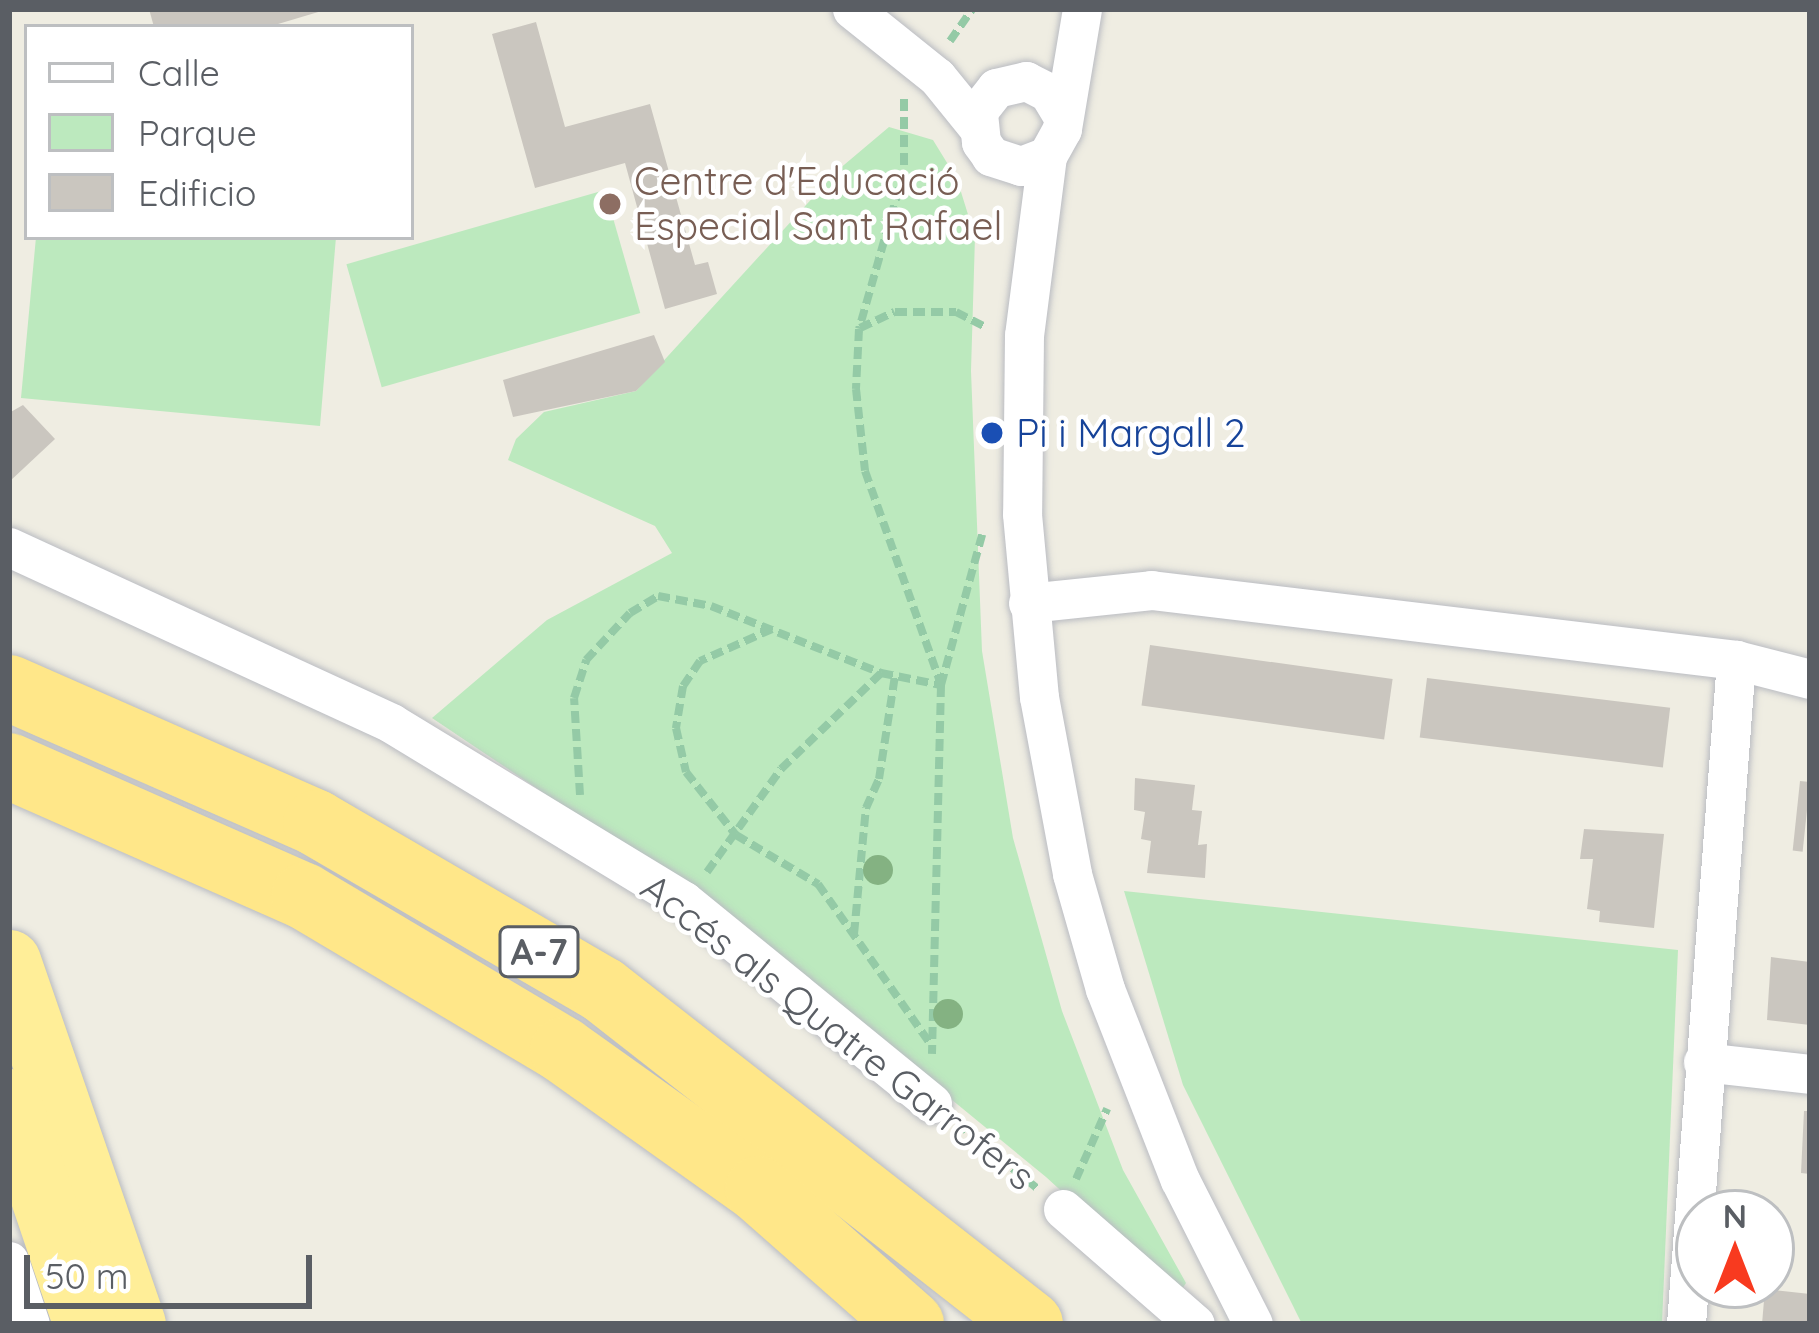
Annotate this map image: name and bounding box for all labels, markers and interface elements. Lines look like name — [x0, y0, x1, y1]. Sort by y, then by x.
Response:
legend — [24, 24, 414, 240]
text: Calle — [138, 50, 220, 95]
text: Parque — [138, 110, 257, 155]
place label: Centre d'Educació Especial Sant Rafael — [634, 159, 1002, 250]
text: Edificio — [138, 170, 257, 215]
marker: Centre d'Educació Especial Sant Rafael — [597, 191, 623, 217]
place label: Pi i Margall 2 — [1016, 410, 1246, 456]
marker: Pi i Margall 2 — [979, 420, 1005, 446]
street label: Accés als Quatre Garrofers — [632, 864, 1044, 1200]
road number: A-7 — [497, 922, 581, 982]
north arrow — [1675, 1189, 1795, 1309]
text: N — [1723, 1195, 1747, 1236]
scale bar — [30, 1231, 318, 1305]
text: 50 m — [45, 1253, 129, 1298]

